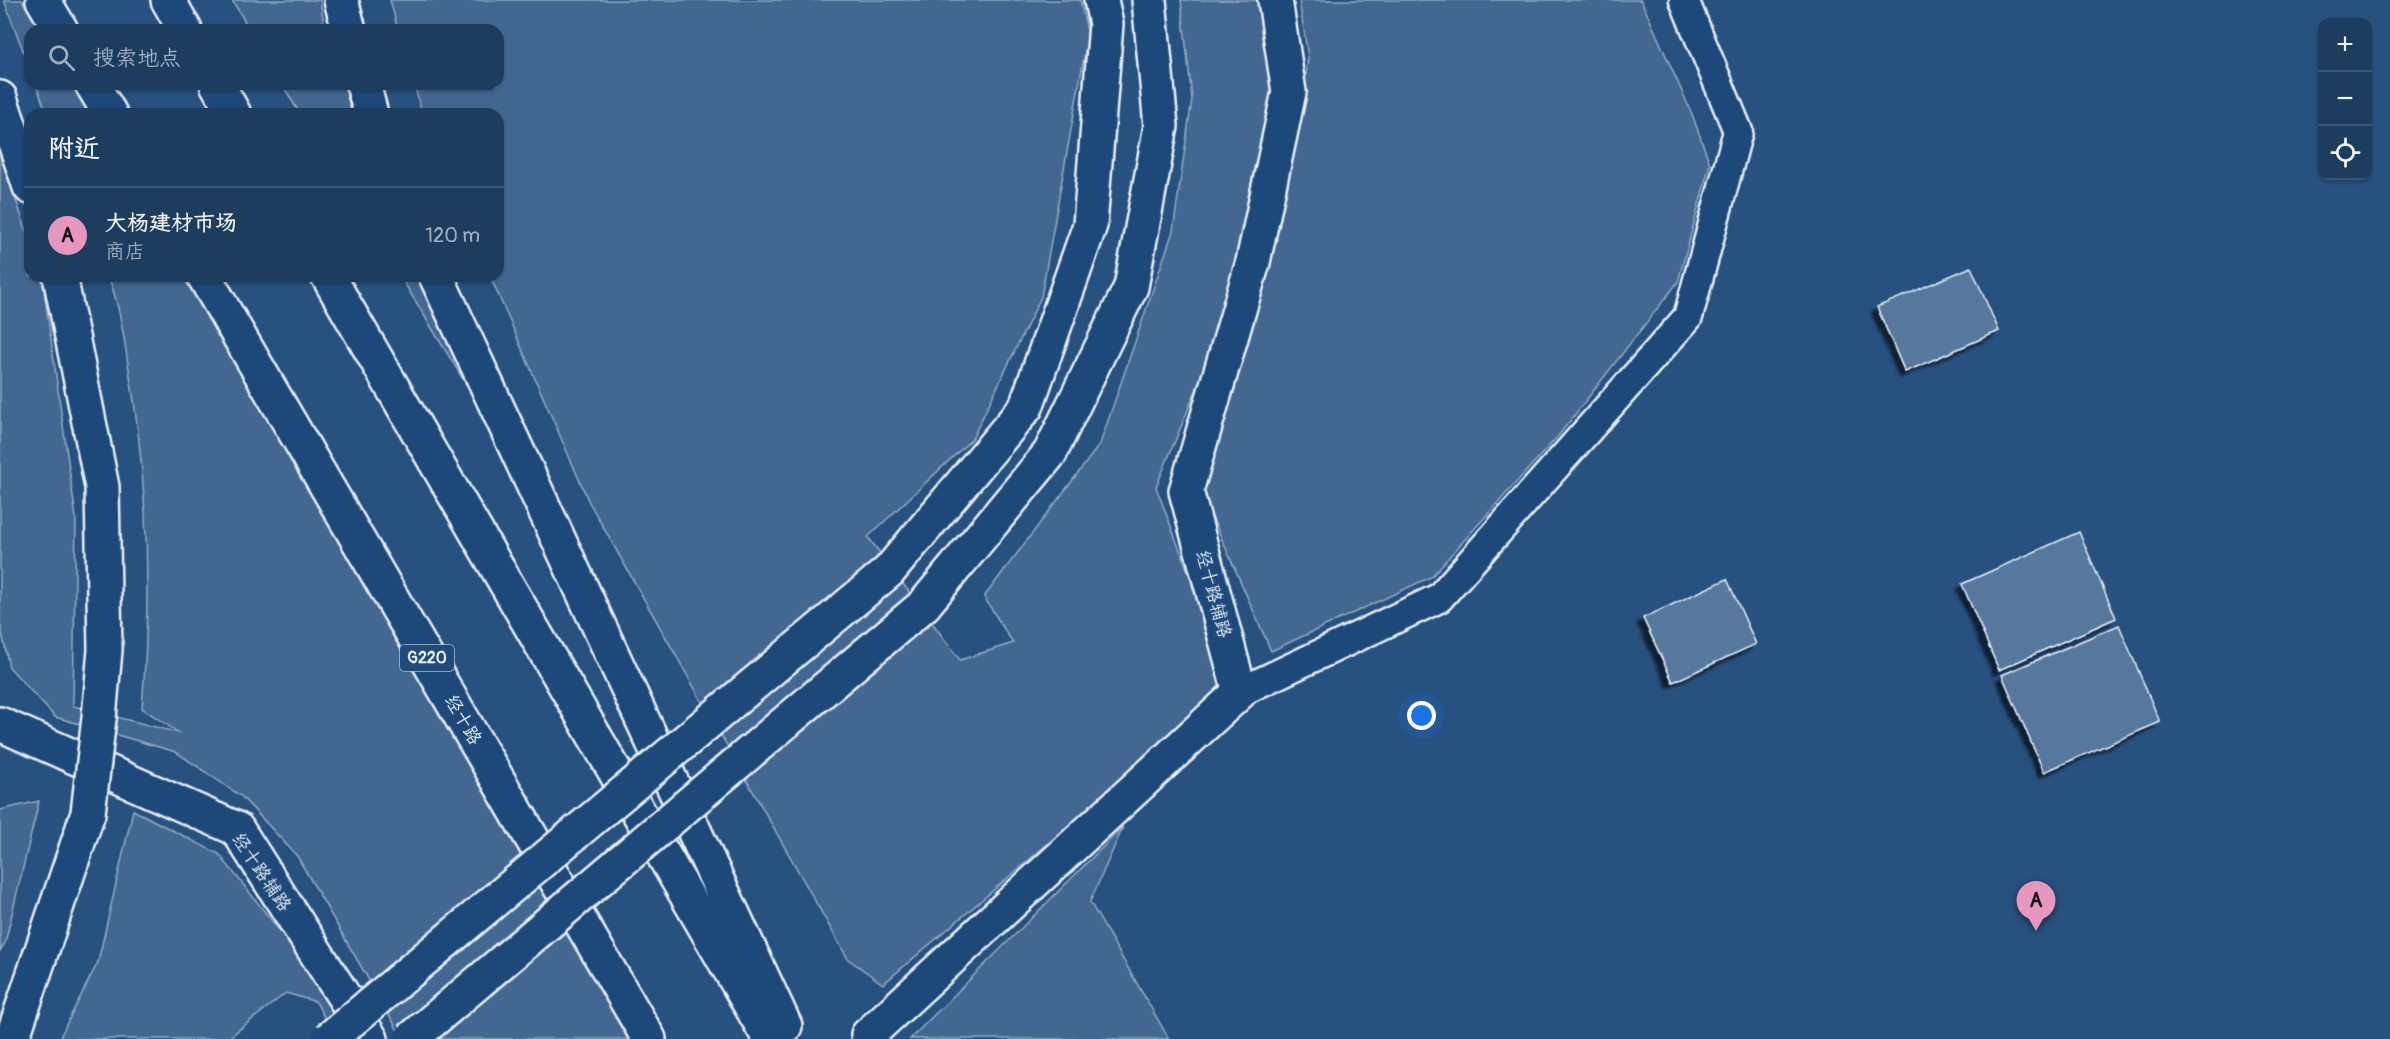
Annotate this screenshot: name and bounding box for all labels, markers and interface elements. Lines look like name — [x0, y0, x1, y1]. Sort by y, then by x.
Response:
map controls — [2318, 18, 2372, 180]
button: + — [2318, 18, 2372, 72]
search box — [24, 24, 504, 90]
icon: search — [45, 41, 78, 74]
text: 搜索地点 — [93, 44, 181, 72]
button: − — [2318, 72, 2372, 126]
button: locate — [2318, 126, 2372, 180]
text: 附近 — [48, 133, 100, 165]
text: 大杨建材市场 — [105, 209, 237, 237]
text: A — [61, 223, 74, 248]
text: 120 m — [425, 223, 480, 248]
text: 商店 — [105, 239, 145, 264]
street label: 经十路辅路 — [1191, 548, 1237, 640]
road number: G220 — [400, 645, 454, 671]
street label: 经十路 — [440, 691, 486, 749]
your location — [1407, 701, 1436, 730]
street label: 经十路辅路 — [227, 828, 297, 916]
pin: A — [2016, 882, 2056, 931]

